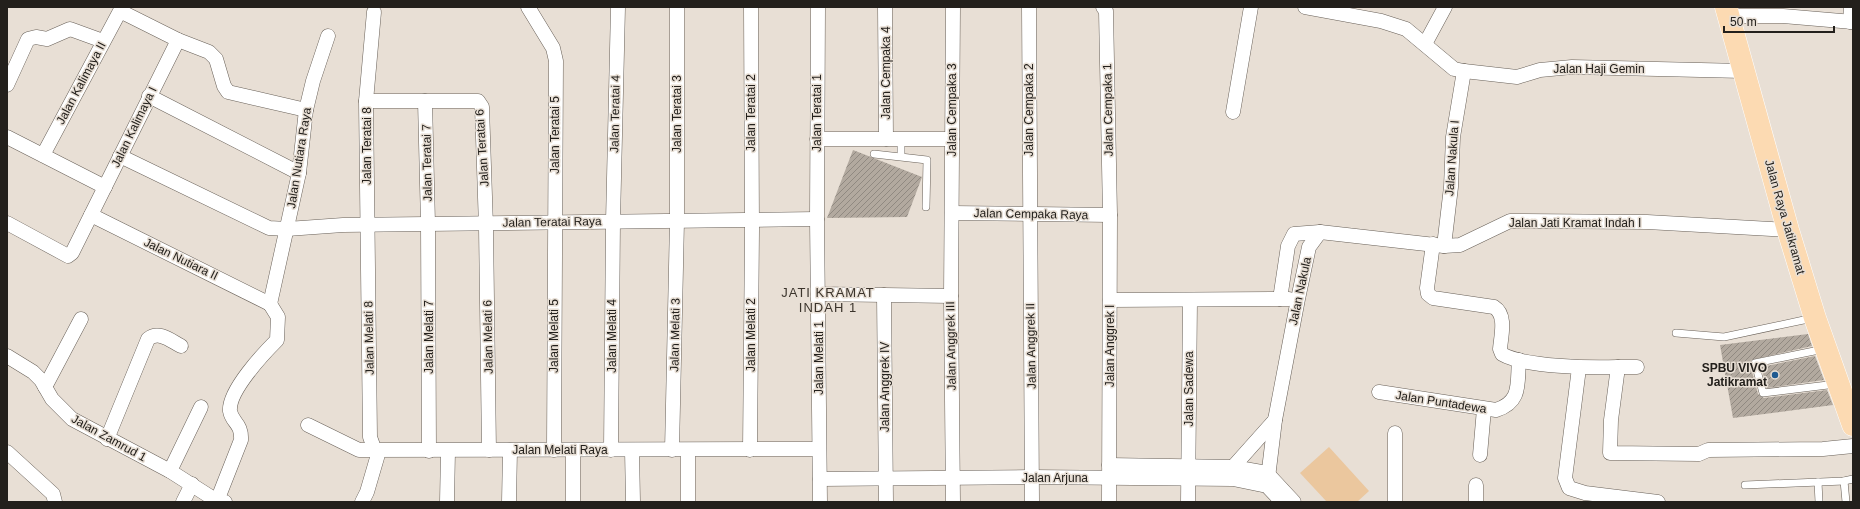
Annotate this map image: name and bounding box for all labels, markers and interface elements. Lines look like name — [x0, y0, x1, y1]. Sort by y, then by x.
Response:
scale bar — [1724, 8, 1834, 34]
text: 50 m — [1730, 15, 1757, 29]
street label: Jalan Cempaka 4 — [879, 26, 893, 120]
street label: Jalan Kalimaya II — [53, 39, 109, 127]
street label: Jalan Haji Gemin — [1553, 62, 1645, 76]
street label: Jalan Cempaka 3 — [945, 63, 959, 157]
street label: Jalan Cempaka 2 — [1022, 63, 1036, 157]
street label: Jalan Cempaka 1 — [1100, 63, 1116, 157]
street label: Jalan Teratai 2 — [744, 74, 758, 152]
street label: Jalan Teratai 1 — [810, 74, 824, 152]
street label: Jalan Teratai 4 — [607, 75, 623, 153]
street label: Jalan Teratai 3 — [670, 75, 684, 153]
street label: Jalan Kalimaya I — [108, 84, 160, 170]
street label: Jalan Teratai 5 — [548, 96, 562, 174]
street label: Jalan Nutiara Raya — [284, 106, 314, 209]
street label: Jalan Teratai 8 — [360, 107, 374, 185]
street label: Jalan Teratai 6 — [472, 108, 492, 187]
street label: Jalan Nakula I — [1442, 120, 1462, 196]
street label: Jalan Teratai 7 — [419, 124, 435, 202]
street label: Jalan Raya Jatikramat — [1762, 158, 1808, 277]
street label: Jalan Cempaka Raya — [974, 206, 1089, 222]
street label: Jalan Teratai Raya — [502, 214, 602, 230]
street label: Jalan Jati Kramat Indah I — [1509, 216, 1641, 230]
street label: Jalan Nutiara II — [142, 235, 220, 283]
street label: Jalan Nakula — [1286, 255, 1314, 326]
district label: JATI KRAMAT INDAH 1 — [781, 285, 875, 315]
street label: Jalan Melati 3 — [667, 298, 683, 372]
street label: Jalan Melati 2 — [744, 298, 758, 372]
street label: Jalan Melati 5 — [547, 299, 561, 373]
street label: Jalan Melati 4 — [605, 299, 619, 373]
street label: Jalan Melati 7 — [422, 300, 436, 374]
street label: Jalan Melati 6 — [480, 300, 496, 374]
street label: Jalan Melati 8 — [361, 301, 377, 375]
street label: Jalan Anggrek III — [943, 301, 959, 391]
street label: Jalan Anggrek II — [1023, 303, 1039, 389]
street label: Jalan Anggrek I — [1103, 305, 1117, 387]
street label: Jalan Melati 1 — [812, 321, 826, 395]
street label: Jalan Anggrek IV — [878, 342, 892, 432]
street label: Jalan Sadewa — [1182, 351, 1196, 427]
place label: SPBU VIVO Jatikramat — [1702, 361, 1767, 389]
marker: SPBU VIVO Jatikramat — [1770, 370, 1780, 380]
street label: Jalan Puntadewa — [1394, 388, 1488, 416]
street label: Jalan Zamrud 1 — [69, 412, 149, 464]
street label: Jalan Melati Raya — [512, 443, 608, 457]
street label: Jalan Arjuna — [1022, 471, 1088, 485]

